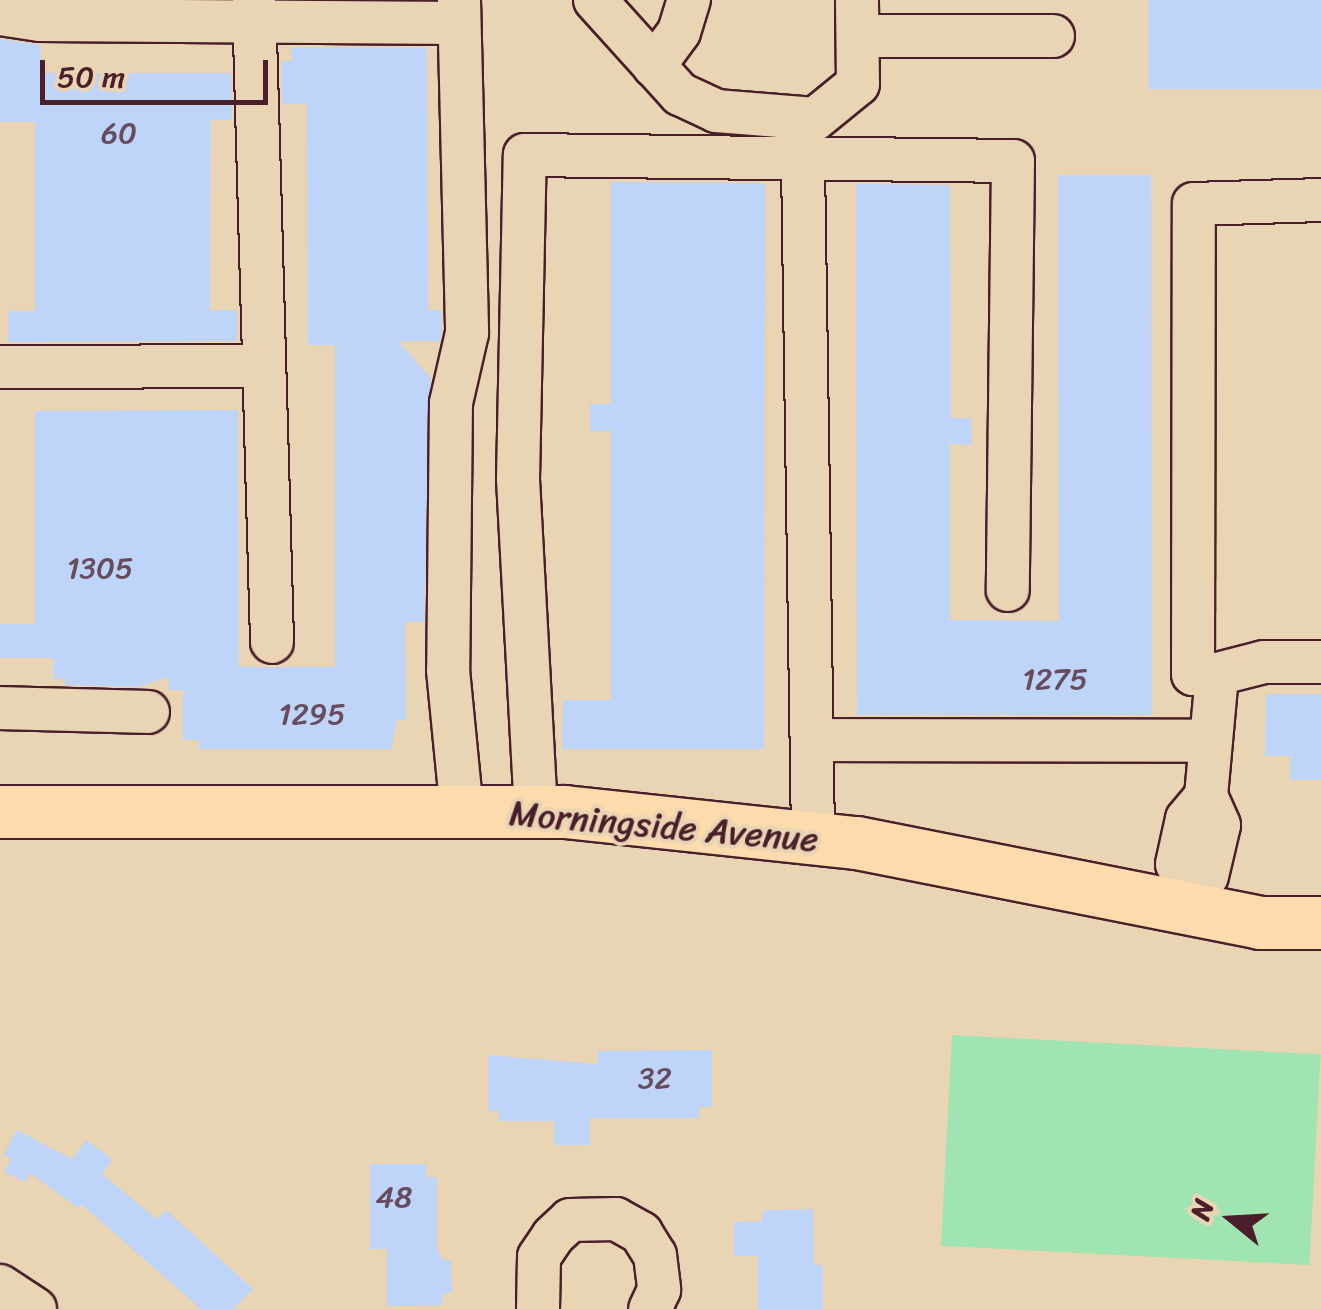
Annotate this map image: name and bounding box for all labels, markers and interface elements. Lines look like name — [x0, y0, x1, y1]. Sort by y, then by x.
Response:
scale bar — [45, 40, 272, 102]
text: 50 m — [57, 50, 125, 104]
house number: 60 — [101, 115, 137, 151]
house number: 1305 — [67, 550, 133, 586]
house number: 1275 — [1022, 661, 1088, 697]
house number: 1295 — [279, 696, 345, 732]
street label: Morningside Avenue — [508, 792, 820, 860]
house number: 32 — [638, 1060, 672, 1096]
north arrow — [1181, 1169, 1281, 1269]
house number: 48 — [376, 1179, 412, 1215]
text: N — [1176, 1193, 1228, 1226]

